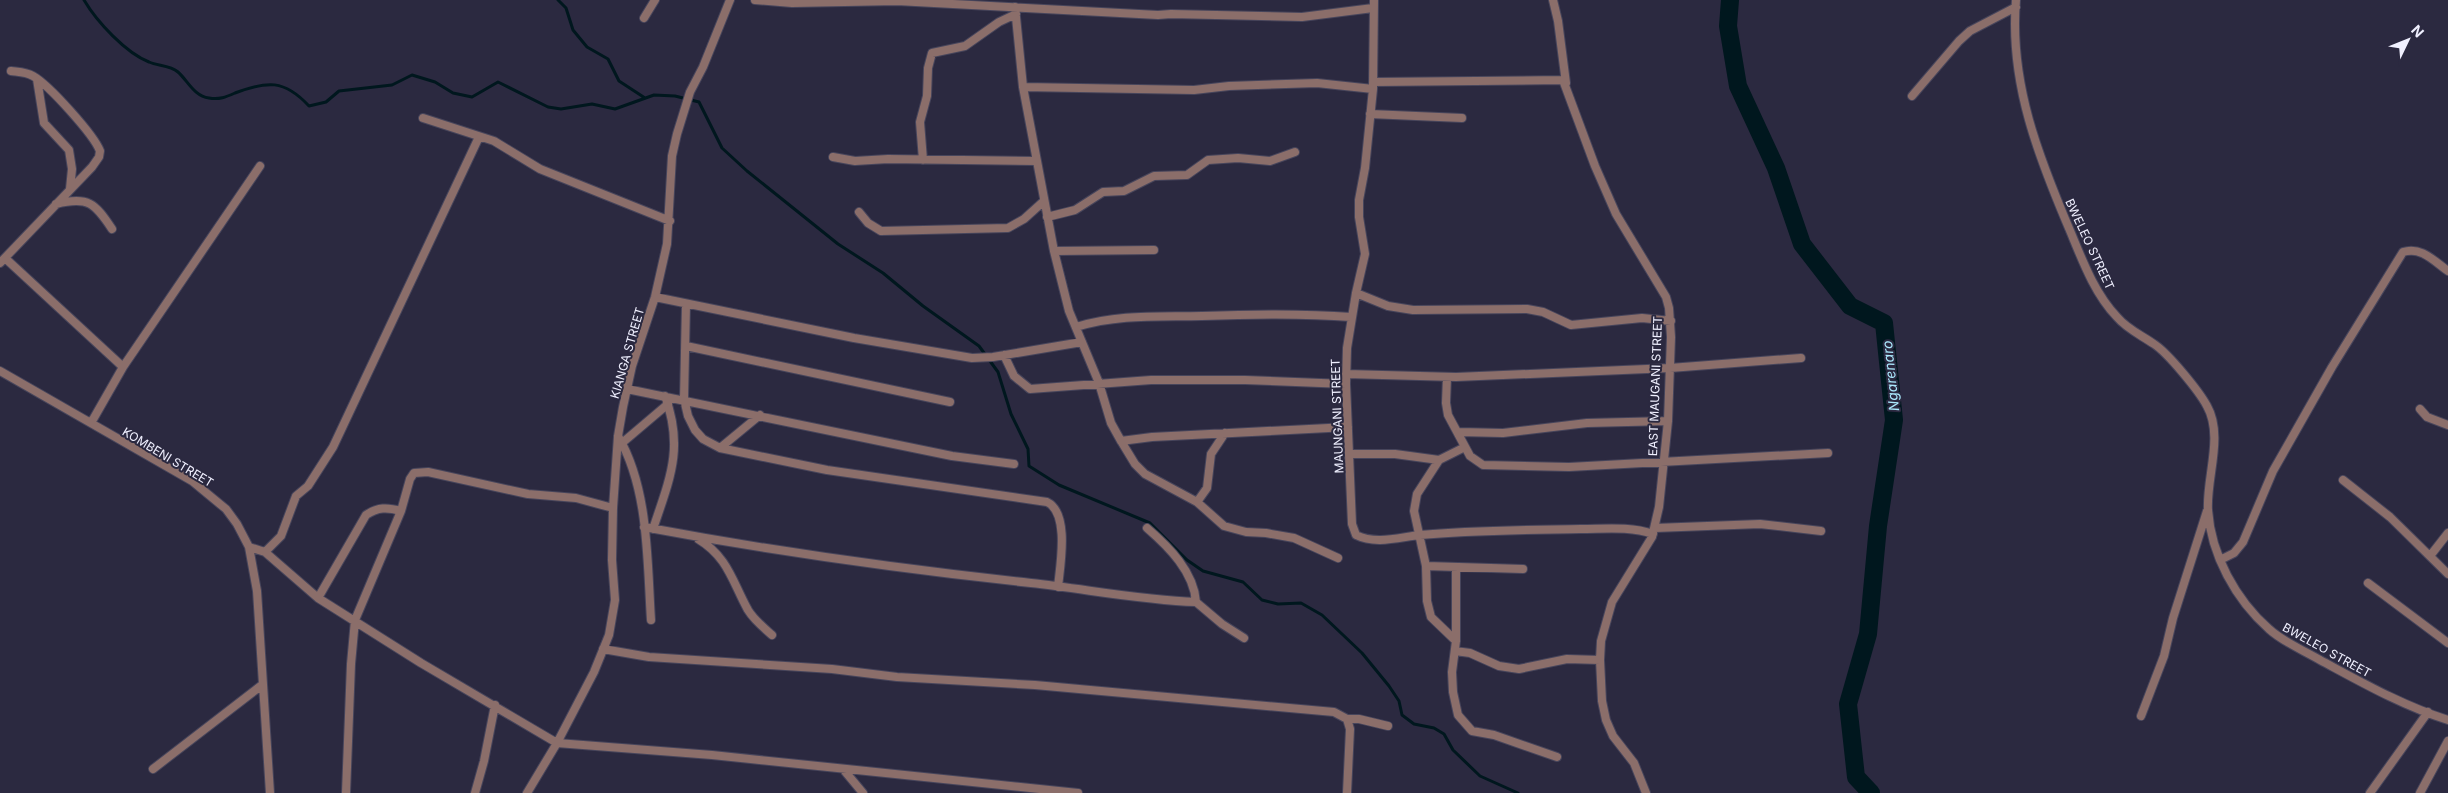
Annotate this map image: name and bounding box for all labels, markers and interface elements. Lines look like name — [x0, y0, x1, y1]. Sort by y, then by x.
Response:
north arrow — [2383, 15, 2433, 65]
text: N — [2408, 21, 2428, 40]
street label: BWELEO STREET — [2062, 196, 2118, 292]
street label: KIANGA STREET — [607, 305, 647, 400]
street label: EAST MAUGANI STREET — [1645, 315, 1665, 456]
water label: Ngarenaro — [1878, 340, 1902, 412]
street label: MAUNGANI STREET — [1327, 358, 1346, 474]
street label: KOMBENI STREET — [120, 424, 217, 490]
street label: BWELEO STREET — [2280, 619, 2374, 681]

